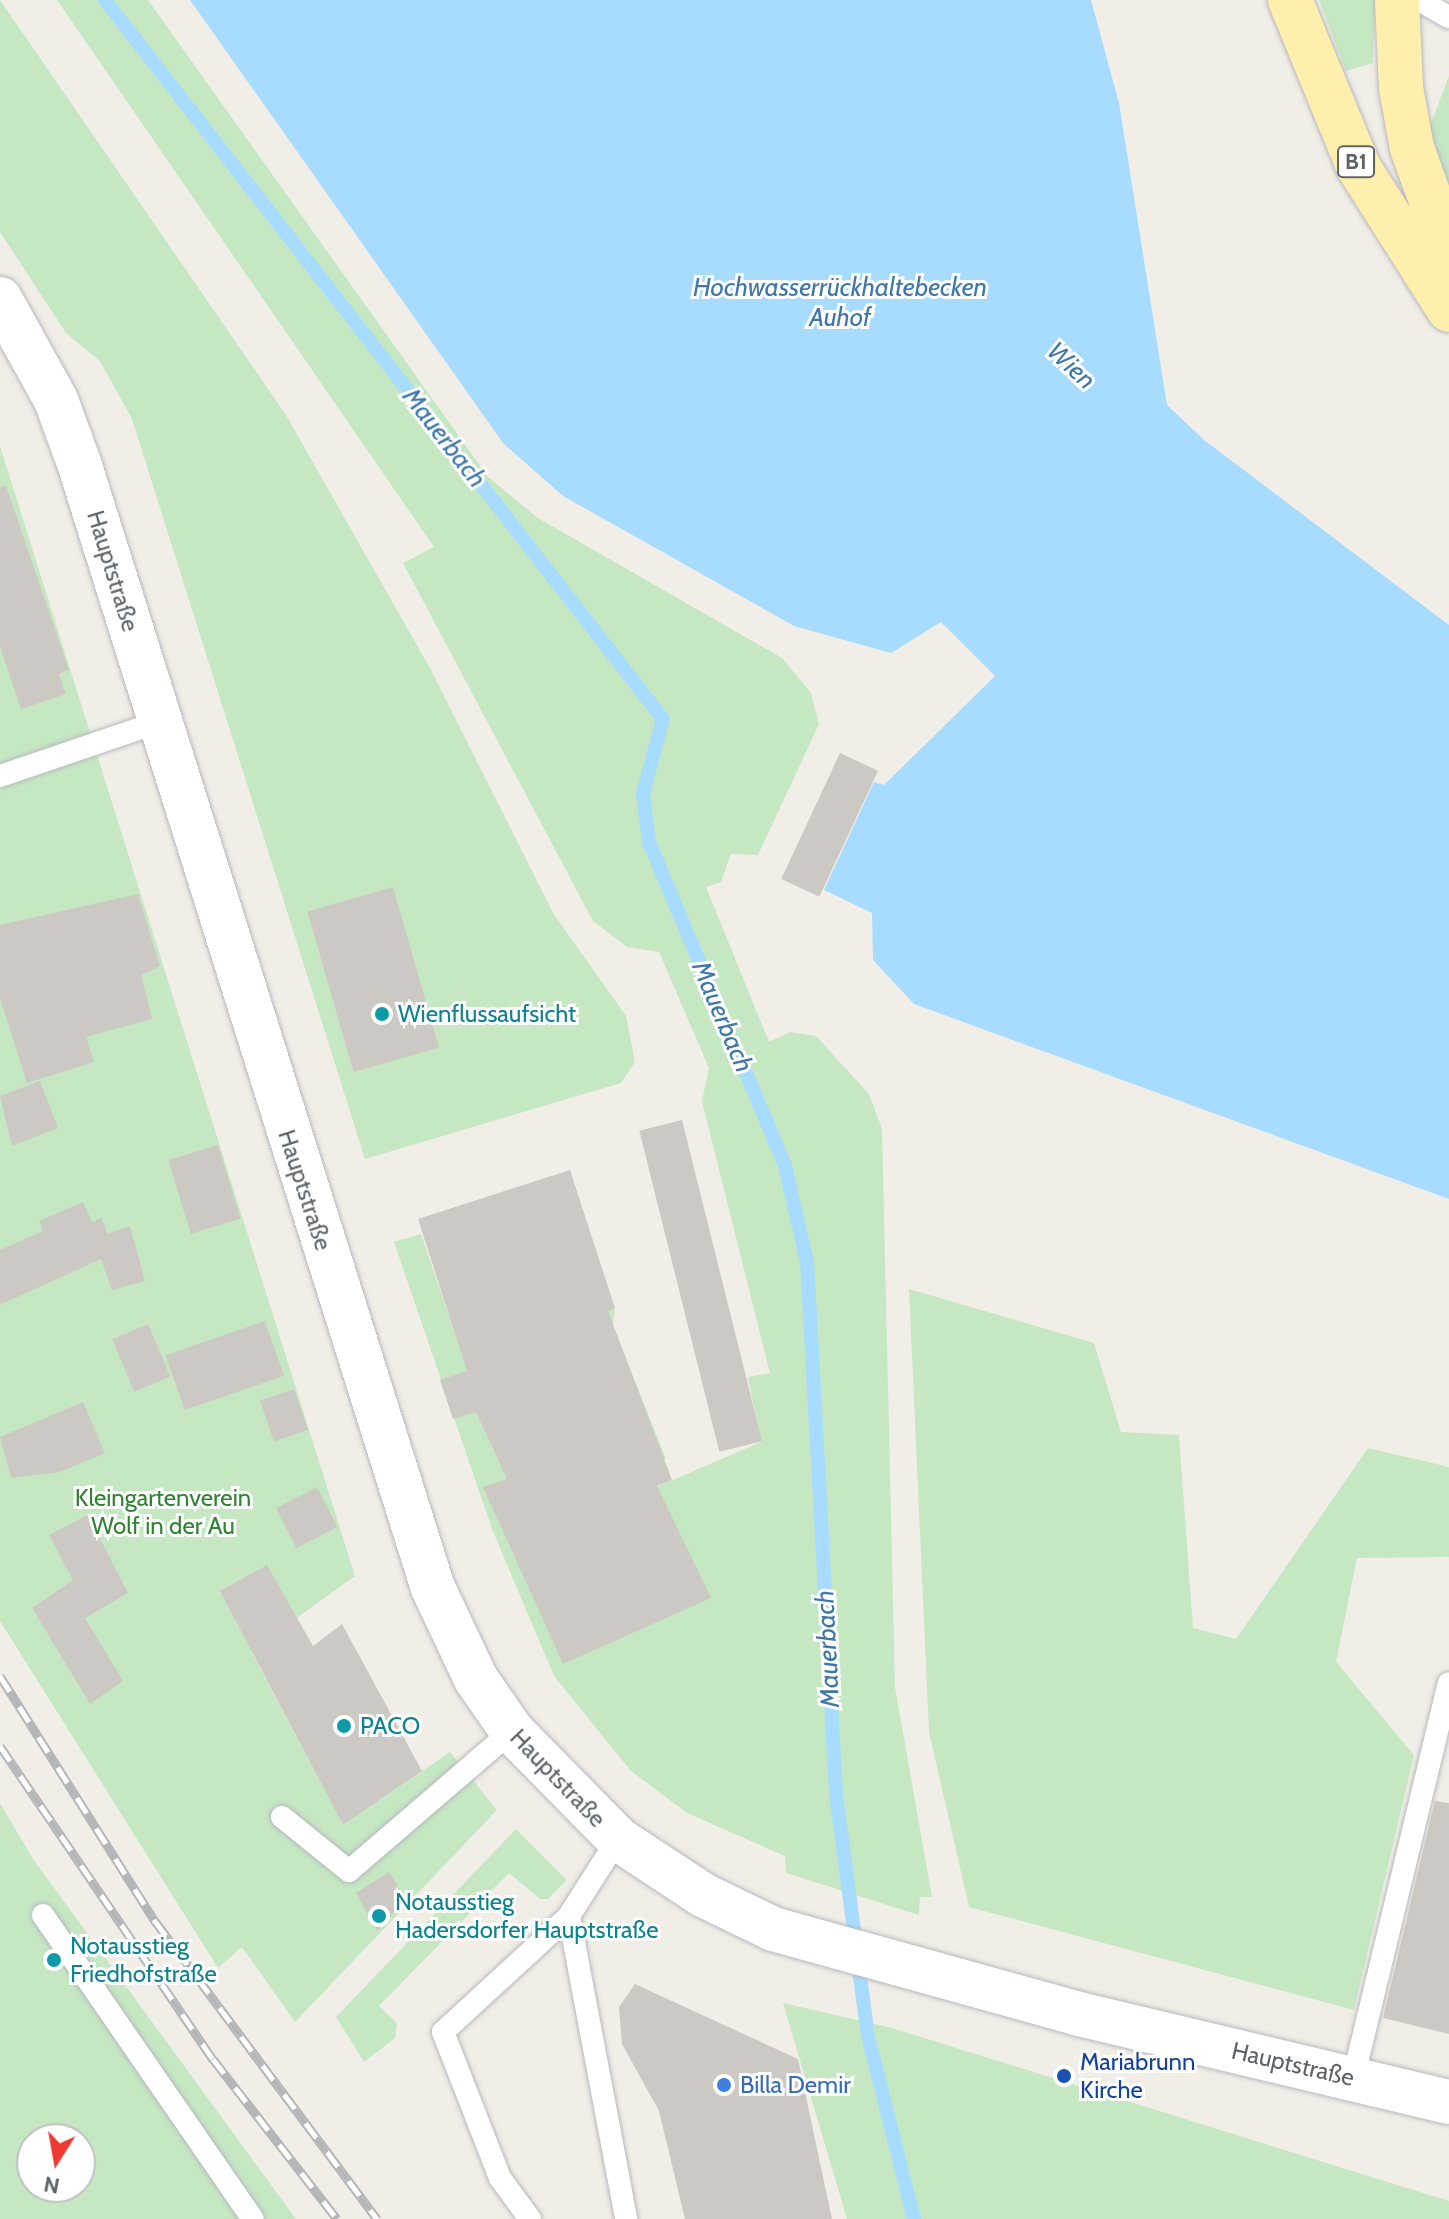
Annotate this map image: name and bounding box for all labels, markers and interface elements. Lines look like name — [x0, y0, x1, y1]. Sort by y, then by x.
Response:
road number: B1 — [1336, 144, 1376, 180]
water label: Hochwasserrückhaltebecken Auhof — [693, 272, 987, 334]
water label: Wien — [1040, 336, 1102, 396]
water label: Mauerbach — [396, 382, 492, 494]
street label: Hauptstraße — [81, 507, 145, 635]
water label: Mauerbach — [685, 957, 759, 1077]
place label: Wienflussaufsicht — [398, 1000, 576, 1028]
marker: Wienflussaufsicht — [373, 1005, 391, 1023]
street label: Hauptstraße — [272, 1126, 338, 1254]
park label: Kleingartenverein Wolf in der Au — [75, 1484, 251, 1540]
water label: Mauerbach — [809, 1590, 847, 1708]
place label: PACO — [360, 1712, 420, 1740]
marker: PACO — [335, 1717, 353, 1735]
street label: Hauptstraße — [504, 1723, 612, 1833]
place label: Notausstieg Hadersdorfer Hauptstraße — [395, 1888, 658, 1944]
marker: Notausstieg Hadersdorfer Hauptstraße — [370, 1907, 388, 1925]
place label: Notausstieg Friedhofstraße — [70, 1932, 217, 1988]
marker: Notausstieg Friedhofstraße — [45, 1951, 63, 1969]
street label: Hauptstraße — [1229, 2036, 1357, 2092]
place label: Mariabrunn Kirche — [1080, 2048, 1195, 2104]
marker: Mariabrunn Kirche — [1055, 2067, 1073, 2085]
place label: Billa Demir — [740, 2071, 851, 2099]
marker: Billa Demir — [715, 2076, 733, 2094]
north arrow — [16, 2123, 96, 2203]
text: N — [41, 2170, 62, 2200]

